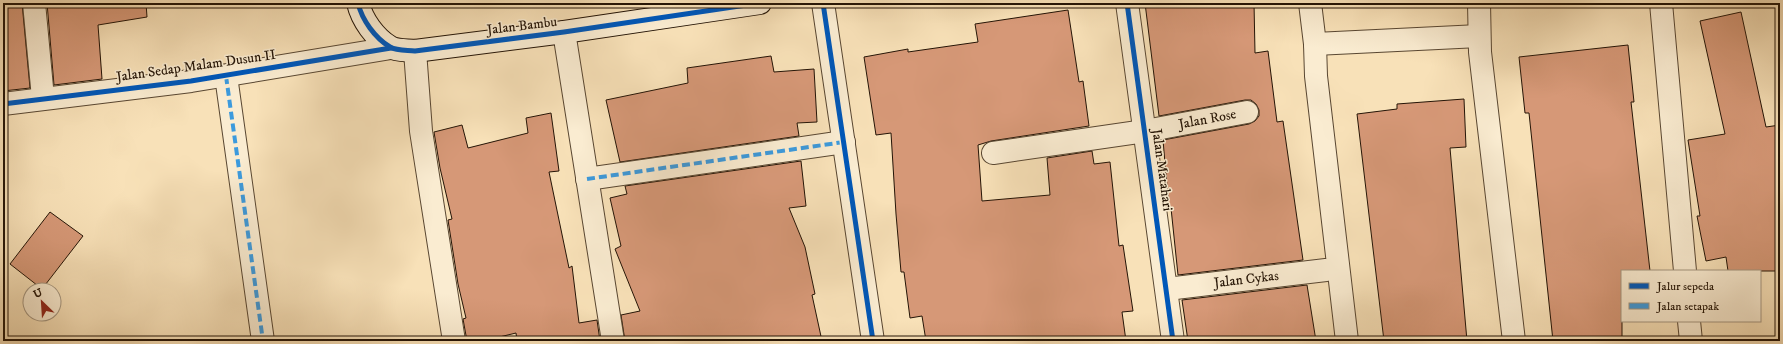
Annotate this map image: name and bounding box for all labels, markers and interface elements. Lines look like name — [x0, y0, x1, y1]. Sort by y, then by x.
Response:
street label: Jalan Bambu — [484, 13, 558, 39]
street label: Jalan Sedap Malam Dusun II — [113, 46, 277, 86]
street label: Jalan Rose — [1175, 105, 1238, 134]
street label: Jalan Matahari — [1147, 126, 1177, 213]
street label: Jalan Cykas — [1211, 267, 1280, 293]
legend — [1621, 270, 1761, 322]
text: Jalur sepeda — [1656, 279, 1715, 294]
north arrow — [22, 282, 62, 322]
text: U — [31, 285, 45, 302]
text: Jalan setapak — [1656, 299, 1719, 314]

